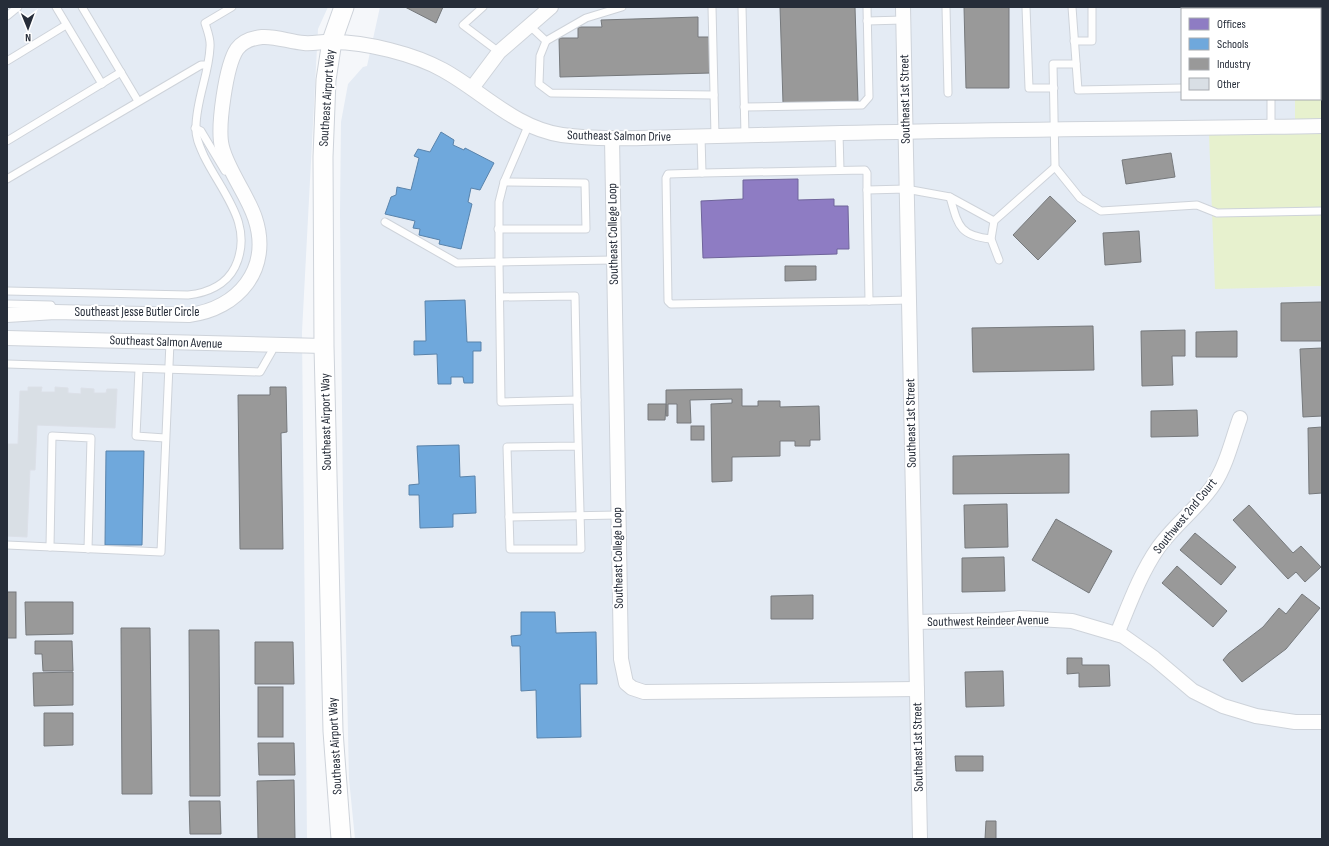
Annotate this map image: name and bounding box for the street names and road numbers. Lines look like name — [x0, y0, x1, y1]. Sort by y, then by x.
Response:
street label: Southeast Airport Way — [316, 49, 338, 147]
street label: Southeast 1st Street — [896, 54, 914, 144]
street label: Southeast Salmon Drive — [567, 127, 671, 145]
street label: Southeast College Loop — [604, 183, 622, 285]
street label: Southeast Jesse Butler Circle — [75, 304, 199, 320]
street label: Southeast Salmon Avenue — [109, 332, 223, 352]
street label: Southeast Airport Way — [317, 373, 335, 471]
street label: Southeast 1st Street — [902, 378, 920, 468]
street label: Southwest 2nd Court — [1150, 475, 1220, 557]
street label: Southeast College Loop — [609, 507, 627, 609]
street label: Southwest Reindeer Avenue — [927, 612, 1049, 630]
street label: Southeast Airport Way — [324, 697, 346, 795]
street label: Southeast 1st Street — [909, 702, 927, 792]

